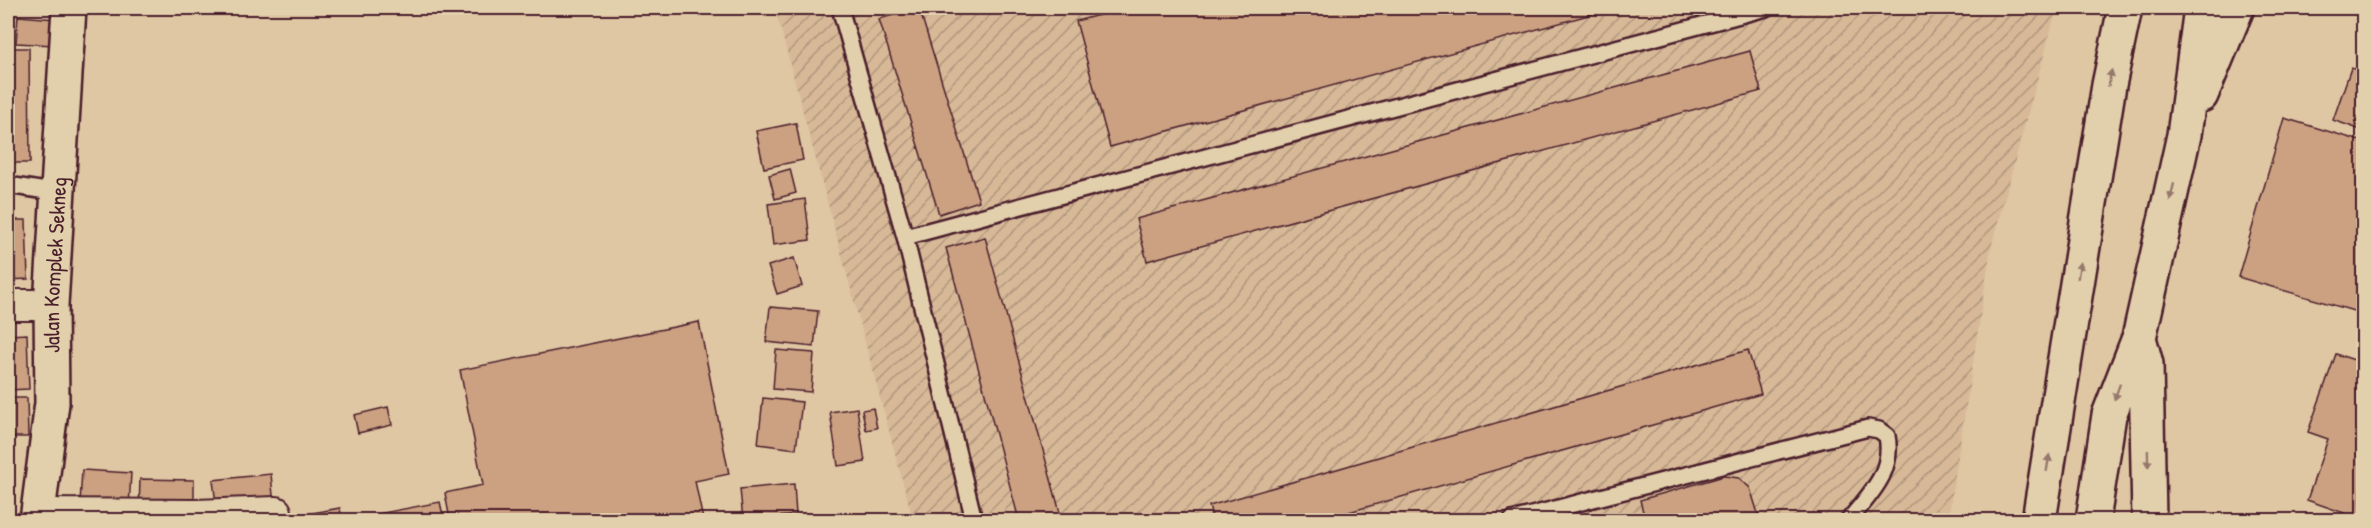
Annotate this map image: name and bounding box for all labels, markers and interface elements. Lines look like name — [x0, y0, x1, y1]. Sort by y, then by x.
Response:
one-way arrow — [2106, 68, 2115, 87]
street label: Jalan Komplek Sekneg — [36, 176, 74, 353]
one-way arrow — [2166, 183, 2176, 202]
one-way arrow — [2075, 261, 2084, 280]
one-way arrow — [2112, 383, 2122, 401]
one-way arrow — [2143, 449, 2153, 468]
one-way arrow — [2044, 453, 2053, 472]

